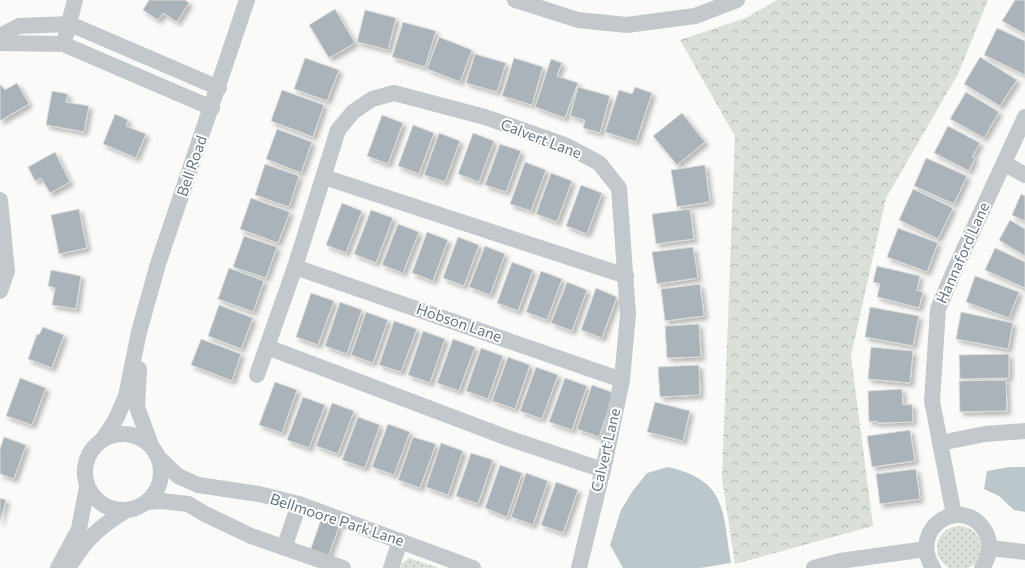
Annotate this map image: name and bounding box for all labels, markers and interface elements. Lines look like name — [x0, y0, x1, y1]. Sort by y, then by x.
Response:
street label: Calvert Lane — [498, 114, 584, 162]
street label: Bell Road — [172, 133, 210, 198]
street label: Hannaford Lane — [932, 199, 992, 306]
street label: Hobson Lane — [414, 299, 504, 345]
street label: Calvert Lane — [587, 406, 623, 493]
street label: Bellmoore Park Lane — [268, 489, 407, 549]

